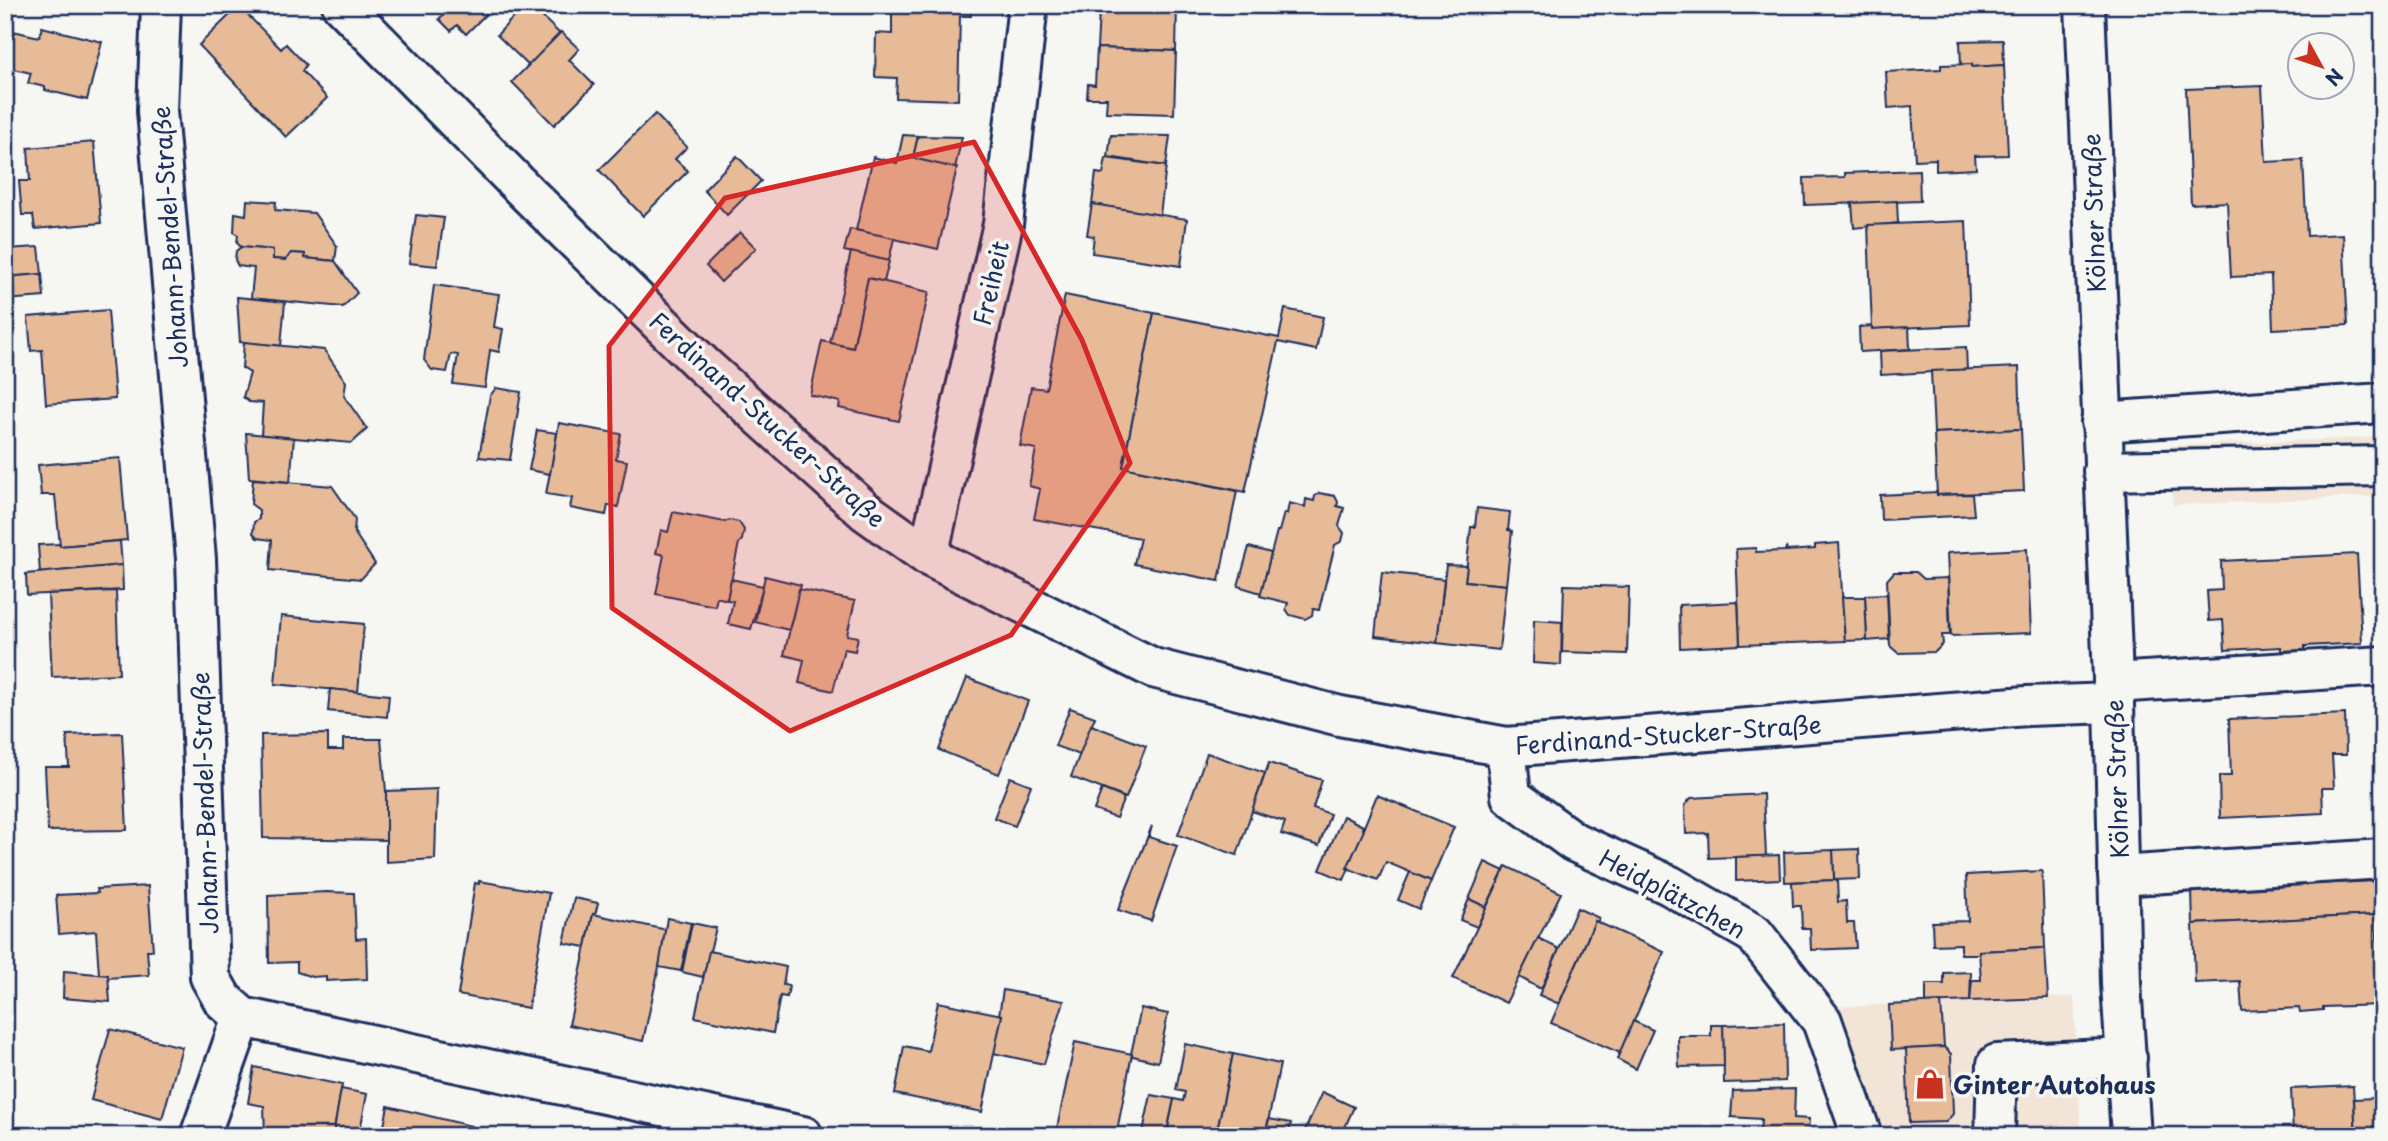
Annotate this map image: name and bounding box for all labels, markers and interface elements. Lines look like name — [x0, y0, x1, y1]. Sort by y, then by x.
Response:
north arrow — [2286, 32, 2356, 102]
text: N — [2319, 63, 2350, 92]
street label: Johann-Bendel-Straße — [142, 105, 196, 369]
street label: Kölner Straße — [2072, 133, 2114, 293]
street label: Freiheit — [963, 237, 1017, 329]
street label: Ferdinand-Stucker-Straße — [642, 303, 894, 535]
street label: Johann-Bendel-Straße — [181, 671, 227, 935]
street label: Kölner Straße — [2095, 699, 2137, 859]
street label: Ferdinand-Stucker-Straße — [1513, 705, 1823, 763]
street label: Heidplätzchen — [1593, 839, 1753, 947]
place label: Ginter Autohaus — [1953, 1066, 2156, 1102]
shop icon: Ginter Autohaus — [1913, 1067, 1947, 1101]

